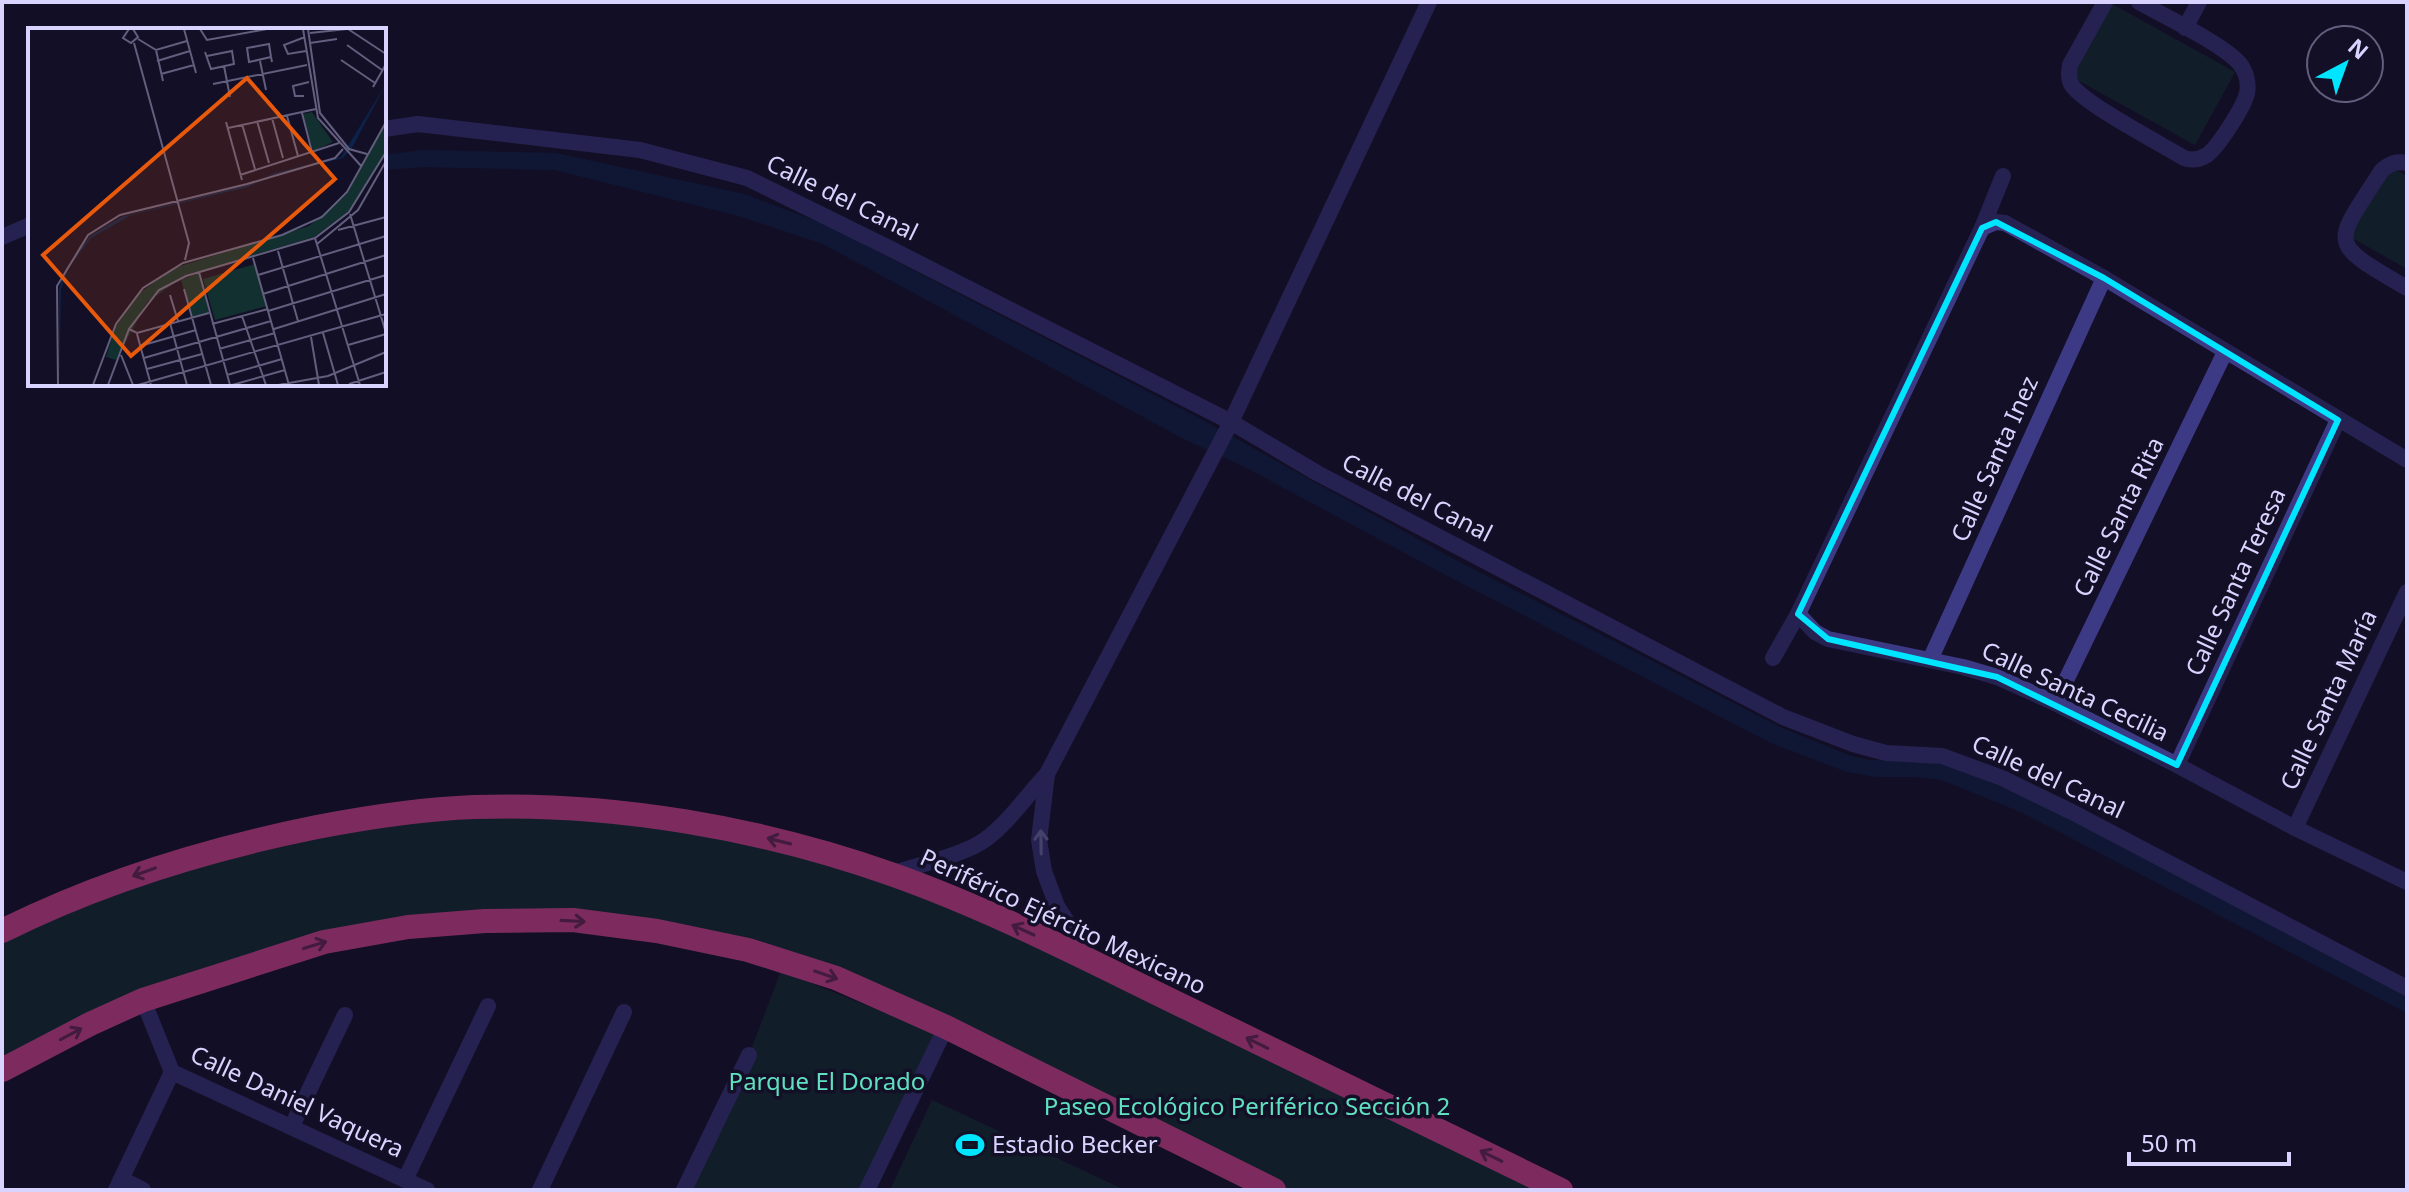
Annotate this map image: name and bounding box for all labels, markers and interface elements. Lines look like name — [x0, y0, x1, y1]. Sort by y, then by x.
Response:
north arrow — [2305, 24, 2385, 104]
inset map — [28, 28, 386, 386]
text: N — [2342, 31, 2375, 65]
street label: Calle del Canal — [761, 146, 924, 248]
street label: Calle Santa Inez — [1942, 370, 2045, 546]
street label: Calle Santa Rita — [2065, 431, 2171, 602]
street label: Calle del Canal — [1337, 445, 1499, 549]
street label: Calle Santa Teresa — [2177, 482, 2293, 681]
street label: Calle Santa María — [2271, 604, 2384, 795]
street label: Calle Santa Cecilia — [1977, 633, 2175, 748]
street label: Calle del Canal — [1967, 726, 2130, 825]
one-way arrow — [1034, 829, 1049, 856]
one-way arrow — [767, 833, 793, 848]
street label: Periférico Ejército Mexicano — [915, 840, 1212, 1002]
one-way arrow — [132, 865, 157, 880]
one-way arrow — [559, 914, 586, 929]
one-way arrow — [1011, 922, 1035, 937]
one-way arrow — [301, 937, 327, 952]
one-way arrow — [813, 969, 838, 984]
one-way arrow — [59, 1025, 82, 1041]
one-way arrow — [1246, 1035, 1270, 1050]
street label: Calle Daniel Vaquera — [185, 1037, 410, 1165]
park label: Parque El Dorado — [729, 1064, 925, 1097]
park label: Paseo Ecológico Periférico Sección 2 — [1044, 1089, 1450, 1122]
scale bar — [2129, 1116, 2289, 1166]
text: 50 m — [2141, 1126, 2197, 1159]
place label: Estadio Becker — [992, 1127, 1158, 1160]
sports icon: Estadio Becker — [955, 1130, 985, 1160]
one-way arrow — [1480, 1148, 1504, 1163]

